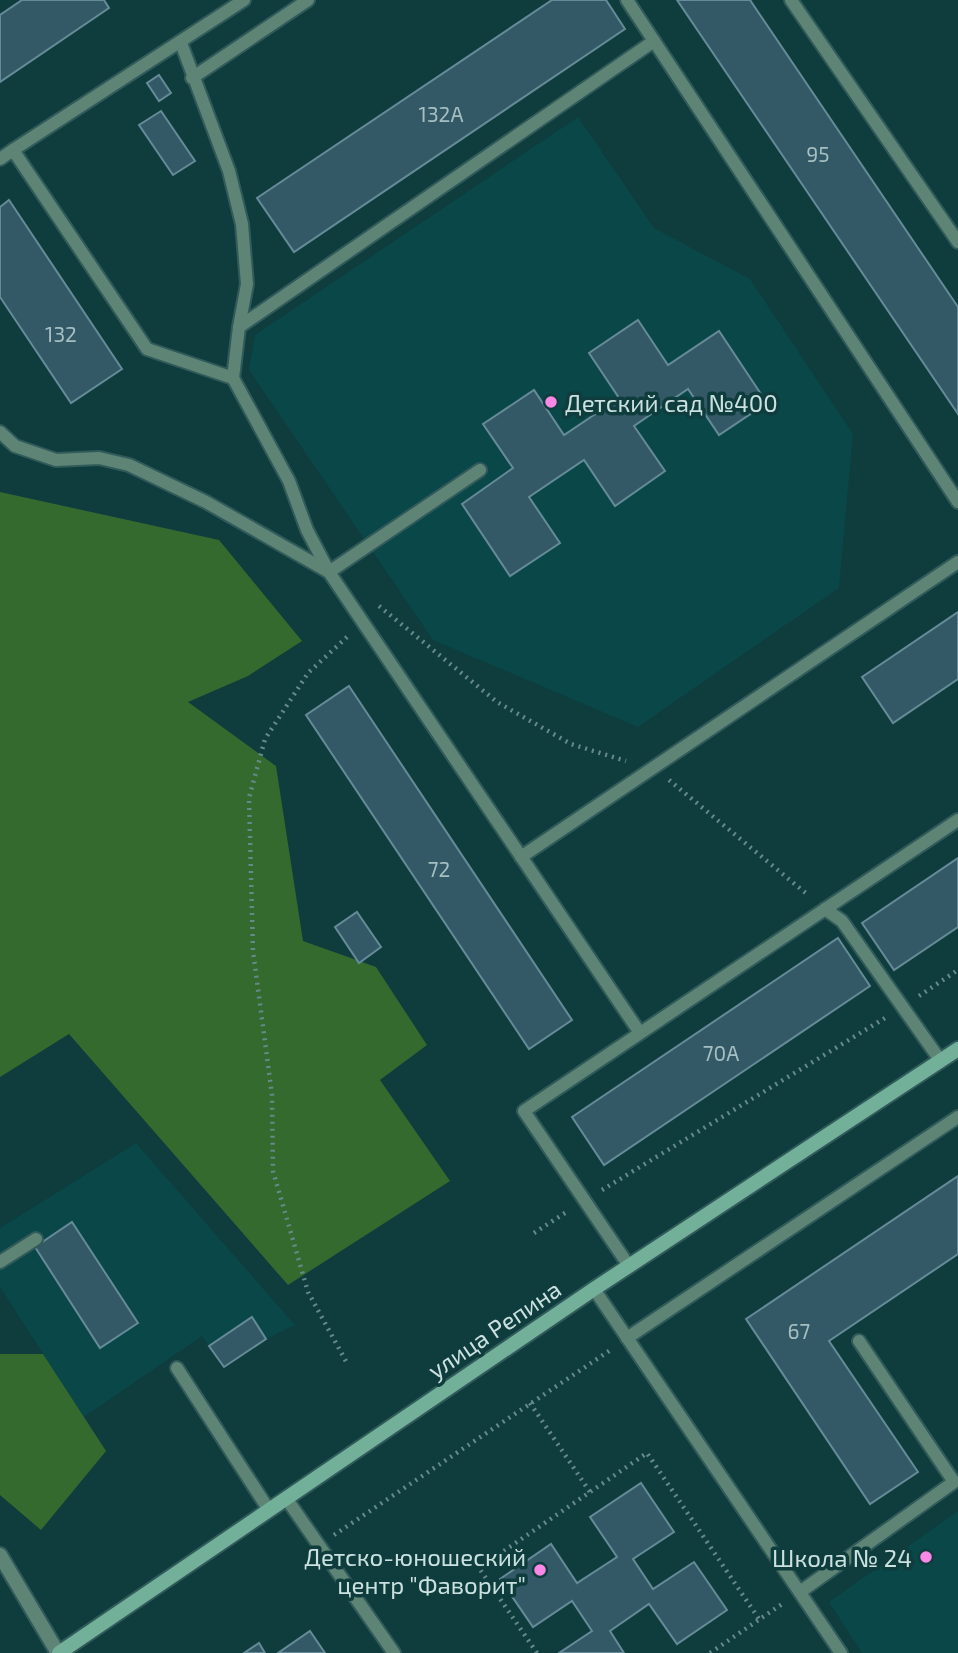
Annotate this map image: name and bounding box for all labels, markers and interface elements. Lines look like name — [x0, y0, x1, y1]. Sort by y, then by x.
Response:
house number: 132А — [419, 101, 463, 126]
house number: 95 — [806, 141, 830, 166]
house number: 132 — [45, 321, 77, 346]
place label: Детский сад №400 — [565, 388, 778, 417]
marker: Детский сад №400 — [543, 394, 559, 410]
house number: 72 — [428, 856, 450, 881]
house number: 70А — [703, 1040, 739, 1065]
street label: улица Репина — [422, 1274, 567, 1385]
house number: 67 — [788, 1318, 811, 1343]
place label: Детско-юношеский центр "Фаворит" — [304, 1542, 526, 1599]
place label: Школа № 24 — [772, 1543, 912, 1572]
marker: Школа № 24 — [918, 1549, 934, 1565]
marker: Детско-юношеский центр "Фаворит" — [532, 1562, 548, 1578]

